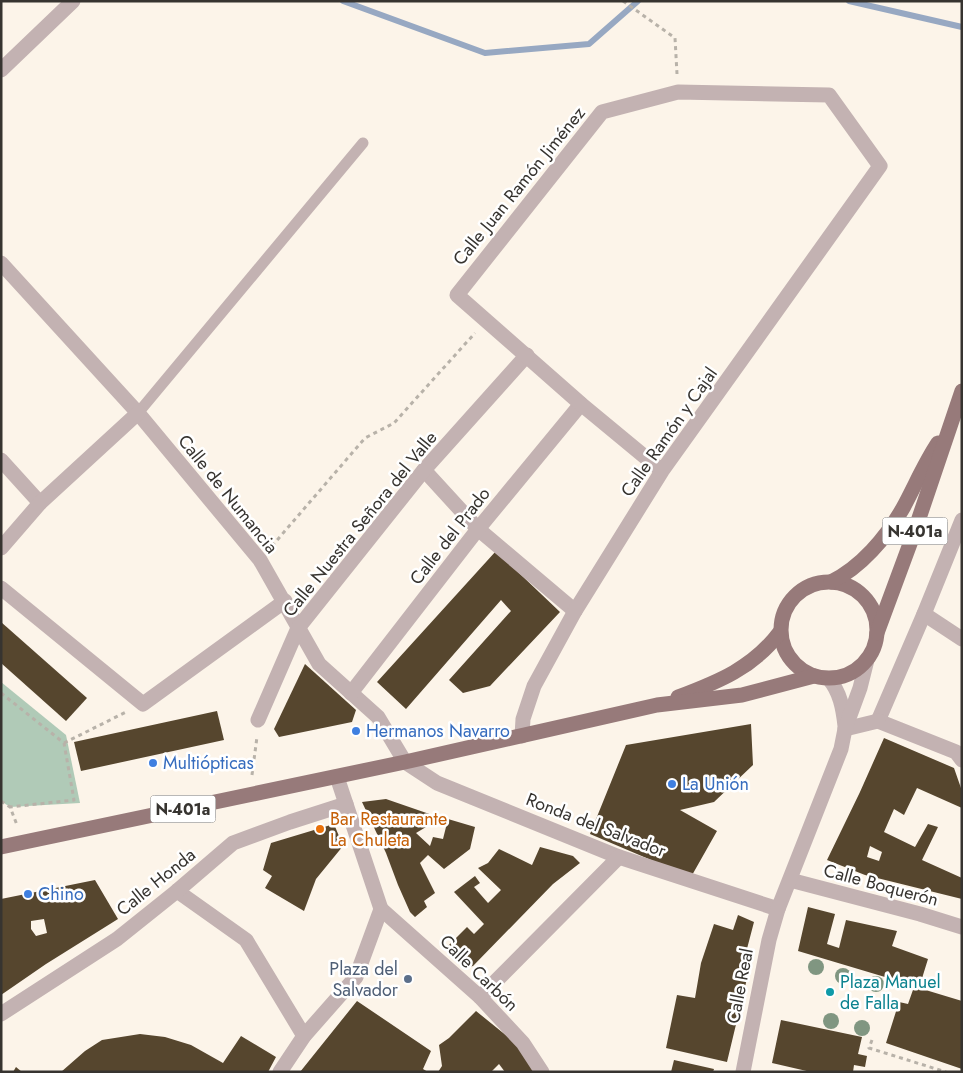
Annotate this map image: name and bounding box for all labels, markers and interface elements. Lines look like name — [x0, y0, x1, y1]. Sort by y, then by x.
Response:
street label: Calle Juan Ramón Jiménez — [447, 100, 592, 271]
street label: Calle Ramón y Cajal — [614, 362, 724, 502]
street label: Calle Nuestra Señora del Valle — [277, 426, 443, 622]
street label: Calle de Numancia — [172, 429, 284, 559]
street label: Calle del Prado — [404, 482, 496, 590]
road number: N-401a — [882, 518, 948, 544]
place label: Hermanos Navarro — [366, 718, 510, 744]
marker: Hermanos Navarro — [350, 725, 362, 737]
place label: Multiópticas — [163, 750, 254, 776]
marker: Multiópticas — [147, 757, 159, 769]
place label: La Unión — [682, 771, 749, 797]
marker: La Unión — [666, 778, 678, 790]
street label: Ronda del Salvador — [522, 786, 671, 864]
road number: N-401a — [150, 796, 216, 822]
place label: Bar Restaurante La Chuleta — [330, 806, 447, 853]
marker: Bar Restaurante La Chuleta — [314, 823, 326, 835]
street label: Calle Honda — [111, 842, 201, 922]
street label: Calle Boquerón — [821, 857, 941, 913]
place label: Chino — [38, 881, 84, 907]
marker: Chino — [22, 888, 34, 900]
street label: Calle Carbón — [434, 929, 524, 1017]
street label: Calle Real — [720, 946, 760, 1026]
place label: Plaza del Salvador — [329, 956, 399, 1003]
place label: Plaza Manuel de Falla — [840, 969, 941, 1016]
marker: Plaza del Salvador — [402, 973, 414, 985]
marker: Plaza Manuel de Falla — [824, 986, 836, 998]

